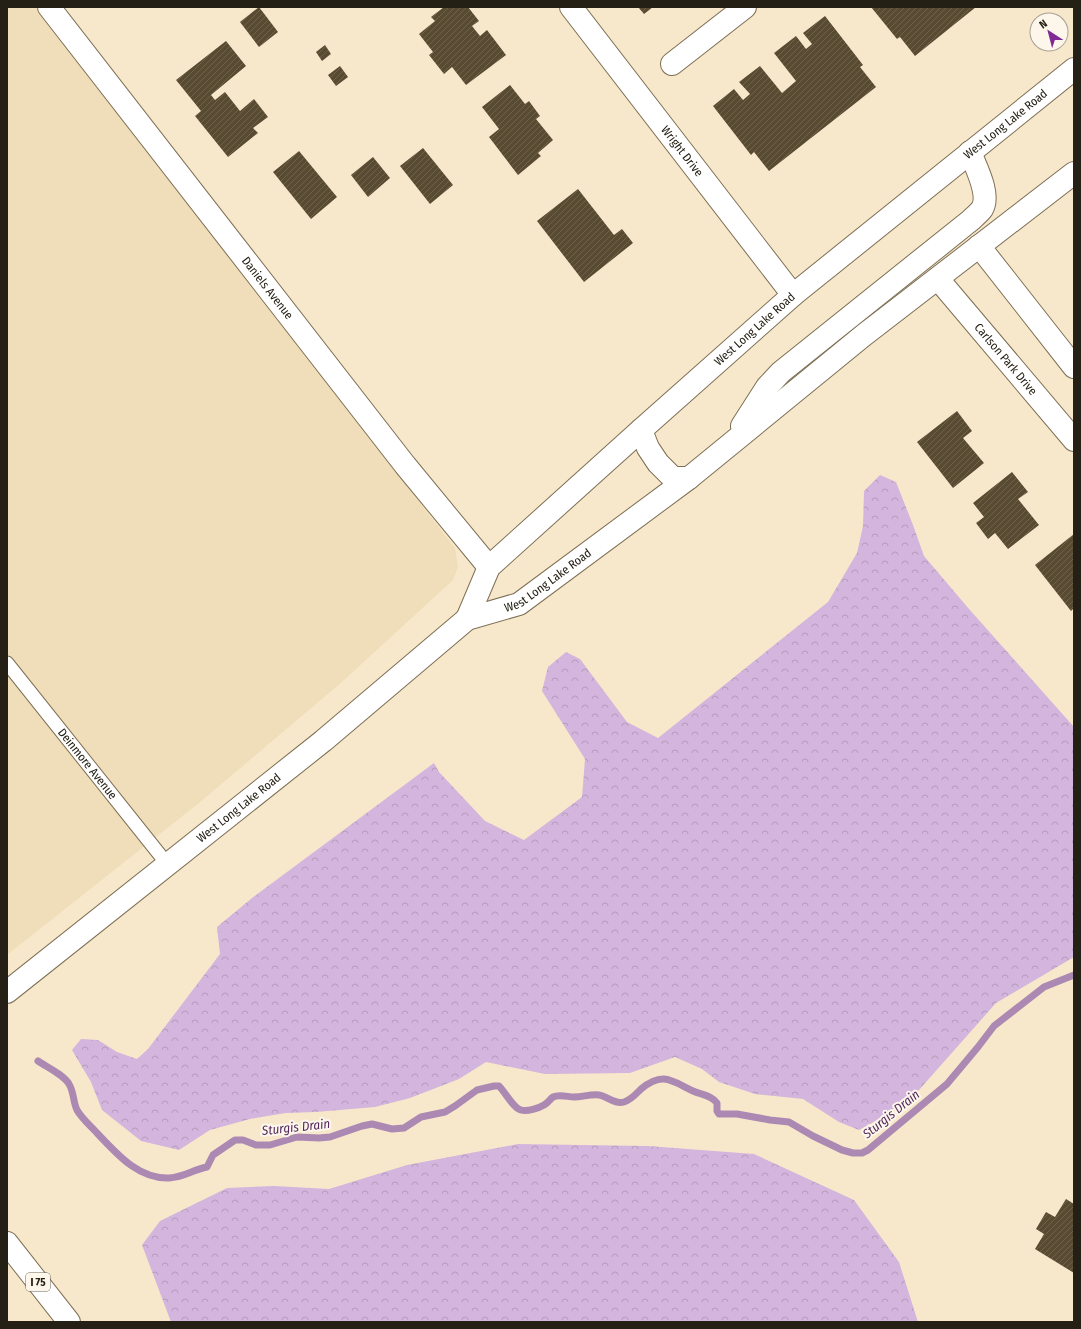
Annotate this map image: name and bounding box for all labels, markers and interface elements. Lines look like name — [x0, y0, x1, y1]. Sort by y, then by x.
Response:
north arrow — [1029, 12, 1069, 52]
text: N — [1037, 17, 1050, 32]
street label: West Long Lake Road — [961, 86, 1050, 162]
street label: Wright Drive — [658, 123, 706, 179]
street label: Daniels Avenue — [239, 254, 296, 322]
street label: West Long Lake Road — [711, 290, 798, 369]
street label: Carlson Park Drive — [972, 321, 1040, 398]
street label: West Long Lake Road — [503, 546, 594, 615]
street label: Deinmore Avenue — [55, 726, 120, 802]
street label: West Long Lake Road — [194, 770, 284, 845]
water label: Sturgis Drain — [859, 1086, 923, 1142]
water label: Sturgis Drain — [260, 1116, 331, 1138]
road number: I 75 — [26, 1273, 50, 1291]

